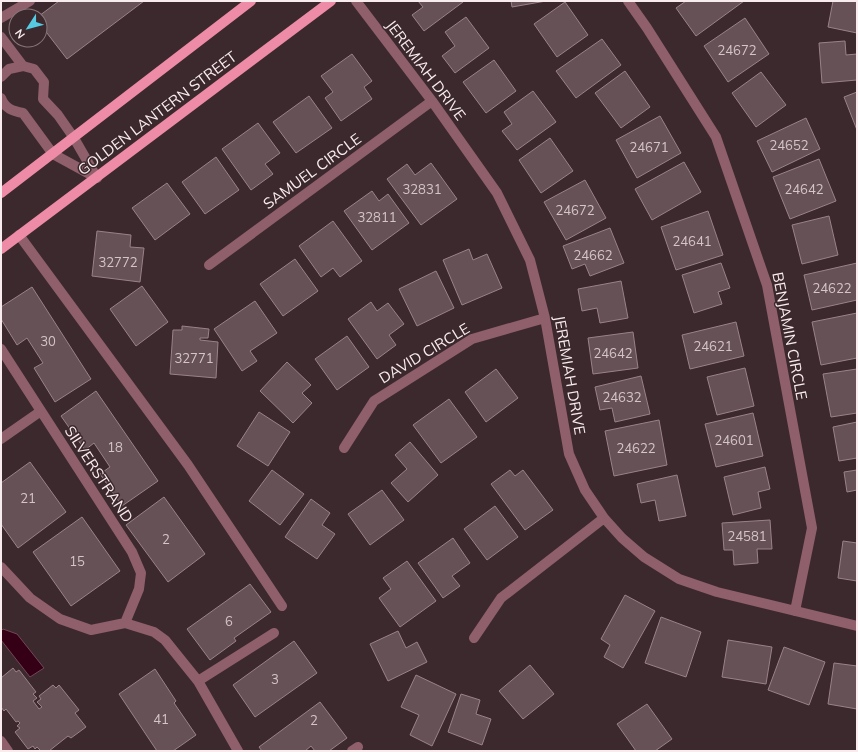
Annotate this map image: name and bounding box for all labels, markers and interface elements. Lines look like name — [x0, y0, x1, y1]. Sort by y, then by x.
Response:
north arrow — [8, 8, 48, 48]
street label: JEREMIAH DRIVE — [382, 16, 470, 124]
text: N — [12, 26, 28, 41]
house number: 24672 — [717, 42, 757, 58]
street label: GOLDEN LANTERN STREET — [74, 47, 240, 179]
street label: SAMUEL CIRCLE — [259, 129, 365, 213]
house number: 24652 — [769, 137, 809, 153]
house number: 24671 — [629, 139, 669, 155]
house number: 32831 — [402, 181, 442, 197]
house number: 24642 — [784, 181, 824, 197]
house number: 24672 — [555, 202, 595, 218]
house number: 32811 — [357, 209, 397, 225]
house number: 24641 — [672, 233, 712, 249]
house number: 24662 — [573, 247, 613, 263]
house number: 32772 — [98, 254, 138, 270]
street label: BENJAMIN CIRCLE — [768, 270, 812, 402]
house number: 24622 — [812, 280, 852, 296]
street label: JEREMIAH DRIVE — [550, 314, 590, 436]
street label: DAVID CIRCLE — [375, 318, 473, 388]
house number: 30 — [40, 333, 56, 349]
house number: 24621 — [693, 338, 733, 354]
house number: 24642 — [593, 345, 633, 361]
house number: 32771 — [174, 350, 214, 366]
house number: 24632 — [602, 389, 642, 405]
street label: SILVERSTRAND — [61, 422, 137, 526]
house number: 24601 — [714, 432, 754, 448]
house number: 18 — [107, 439, 123, 455]
house number: 24622 — [616, 440, 656, 456]
house number: 21 — [20, 490, 36, 506]
house number: 24581 — [727, 528, 767, 544]
house number: 2 — [162, 531, 170, 547]
house number: 15 — [69, 553, 85, 569]
house number: 6 — [225, 613, 233, 629]
house number: 3 — [271, 671, 279, 687]
house number: 41 — [153, 711, 169, 727]
house number: 2 — [310, 712, 318, 728]

